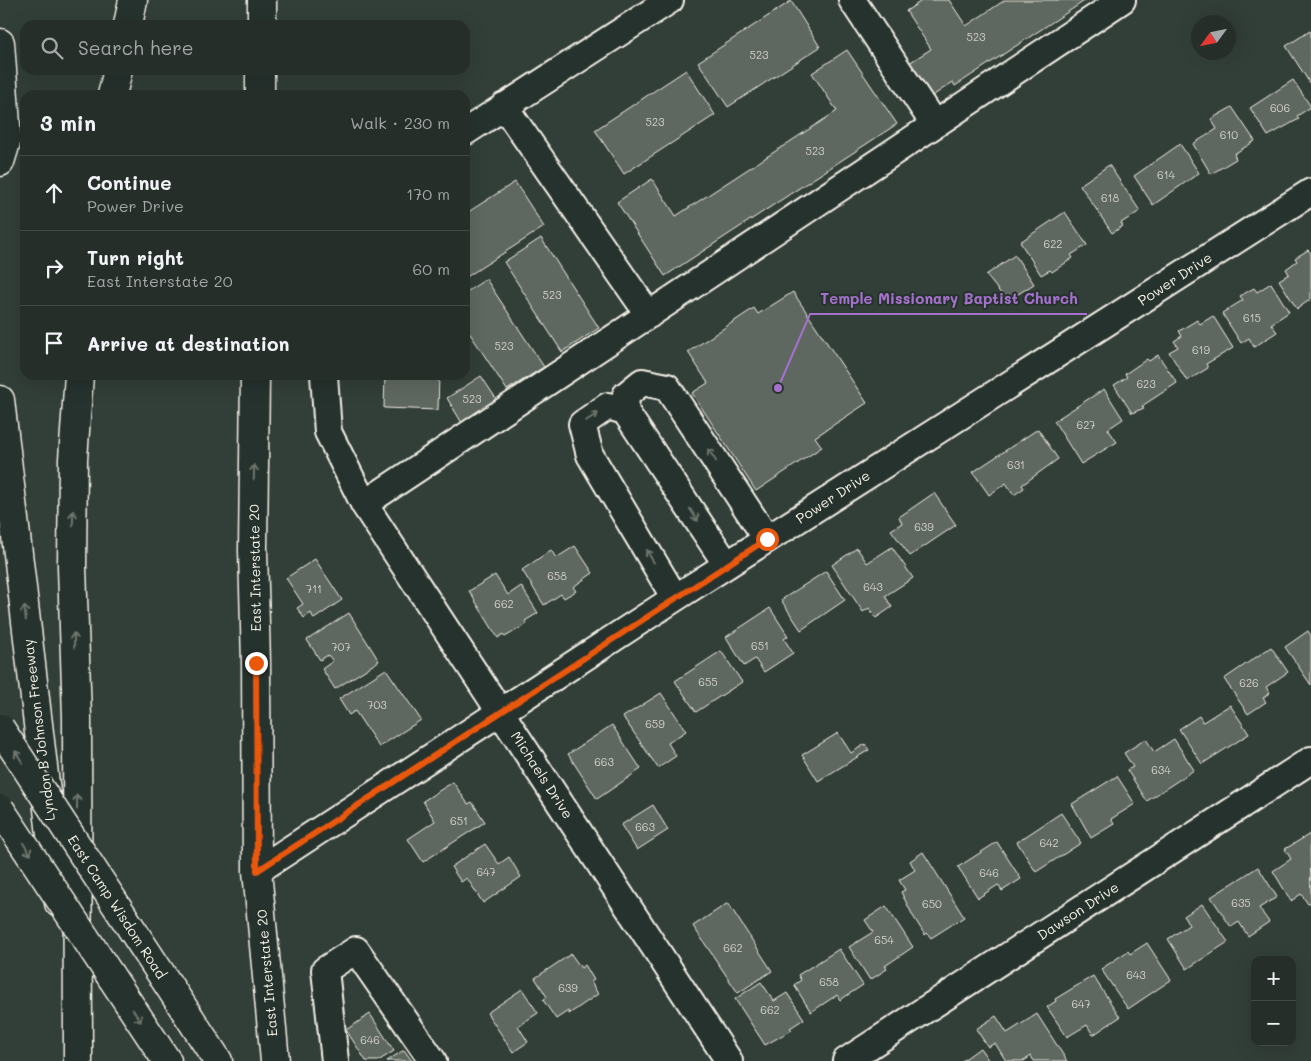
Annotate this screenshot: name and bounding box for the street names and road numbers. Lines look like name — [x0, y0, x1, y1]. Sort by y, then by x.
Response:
street label: Power Drive — [1134, 247, 1216, 310]
street label: Power Drive — [792, 465, 874, 528]
street label: East Interstate 20 — [244, 504, 265, 632]
street label: Lyndon B Johnson Freeway — [18, 638, 59, 822]
street label: Michaels Drive — [507, 727, 578, 822]
street label: East Camp Wisdom Road — [64, 831, 171, 983]
street label: Dawson Drive — [1033, 877, 1122, 944]
street label: East Interstate 20 — [251, 908, 282, 1037]

